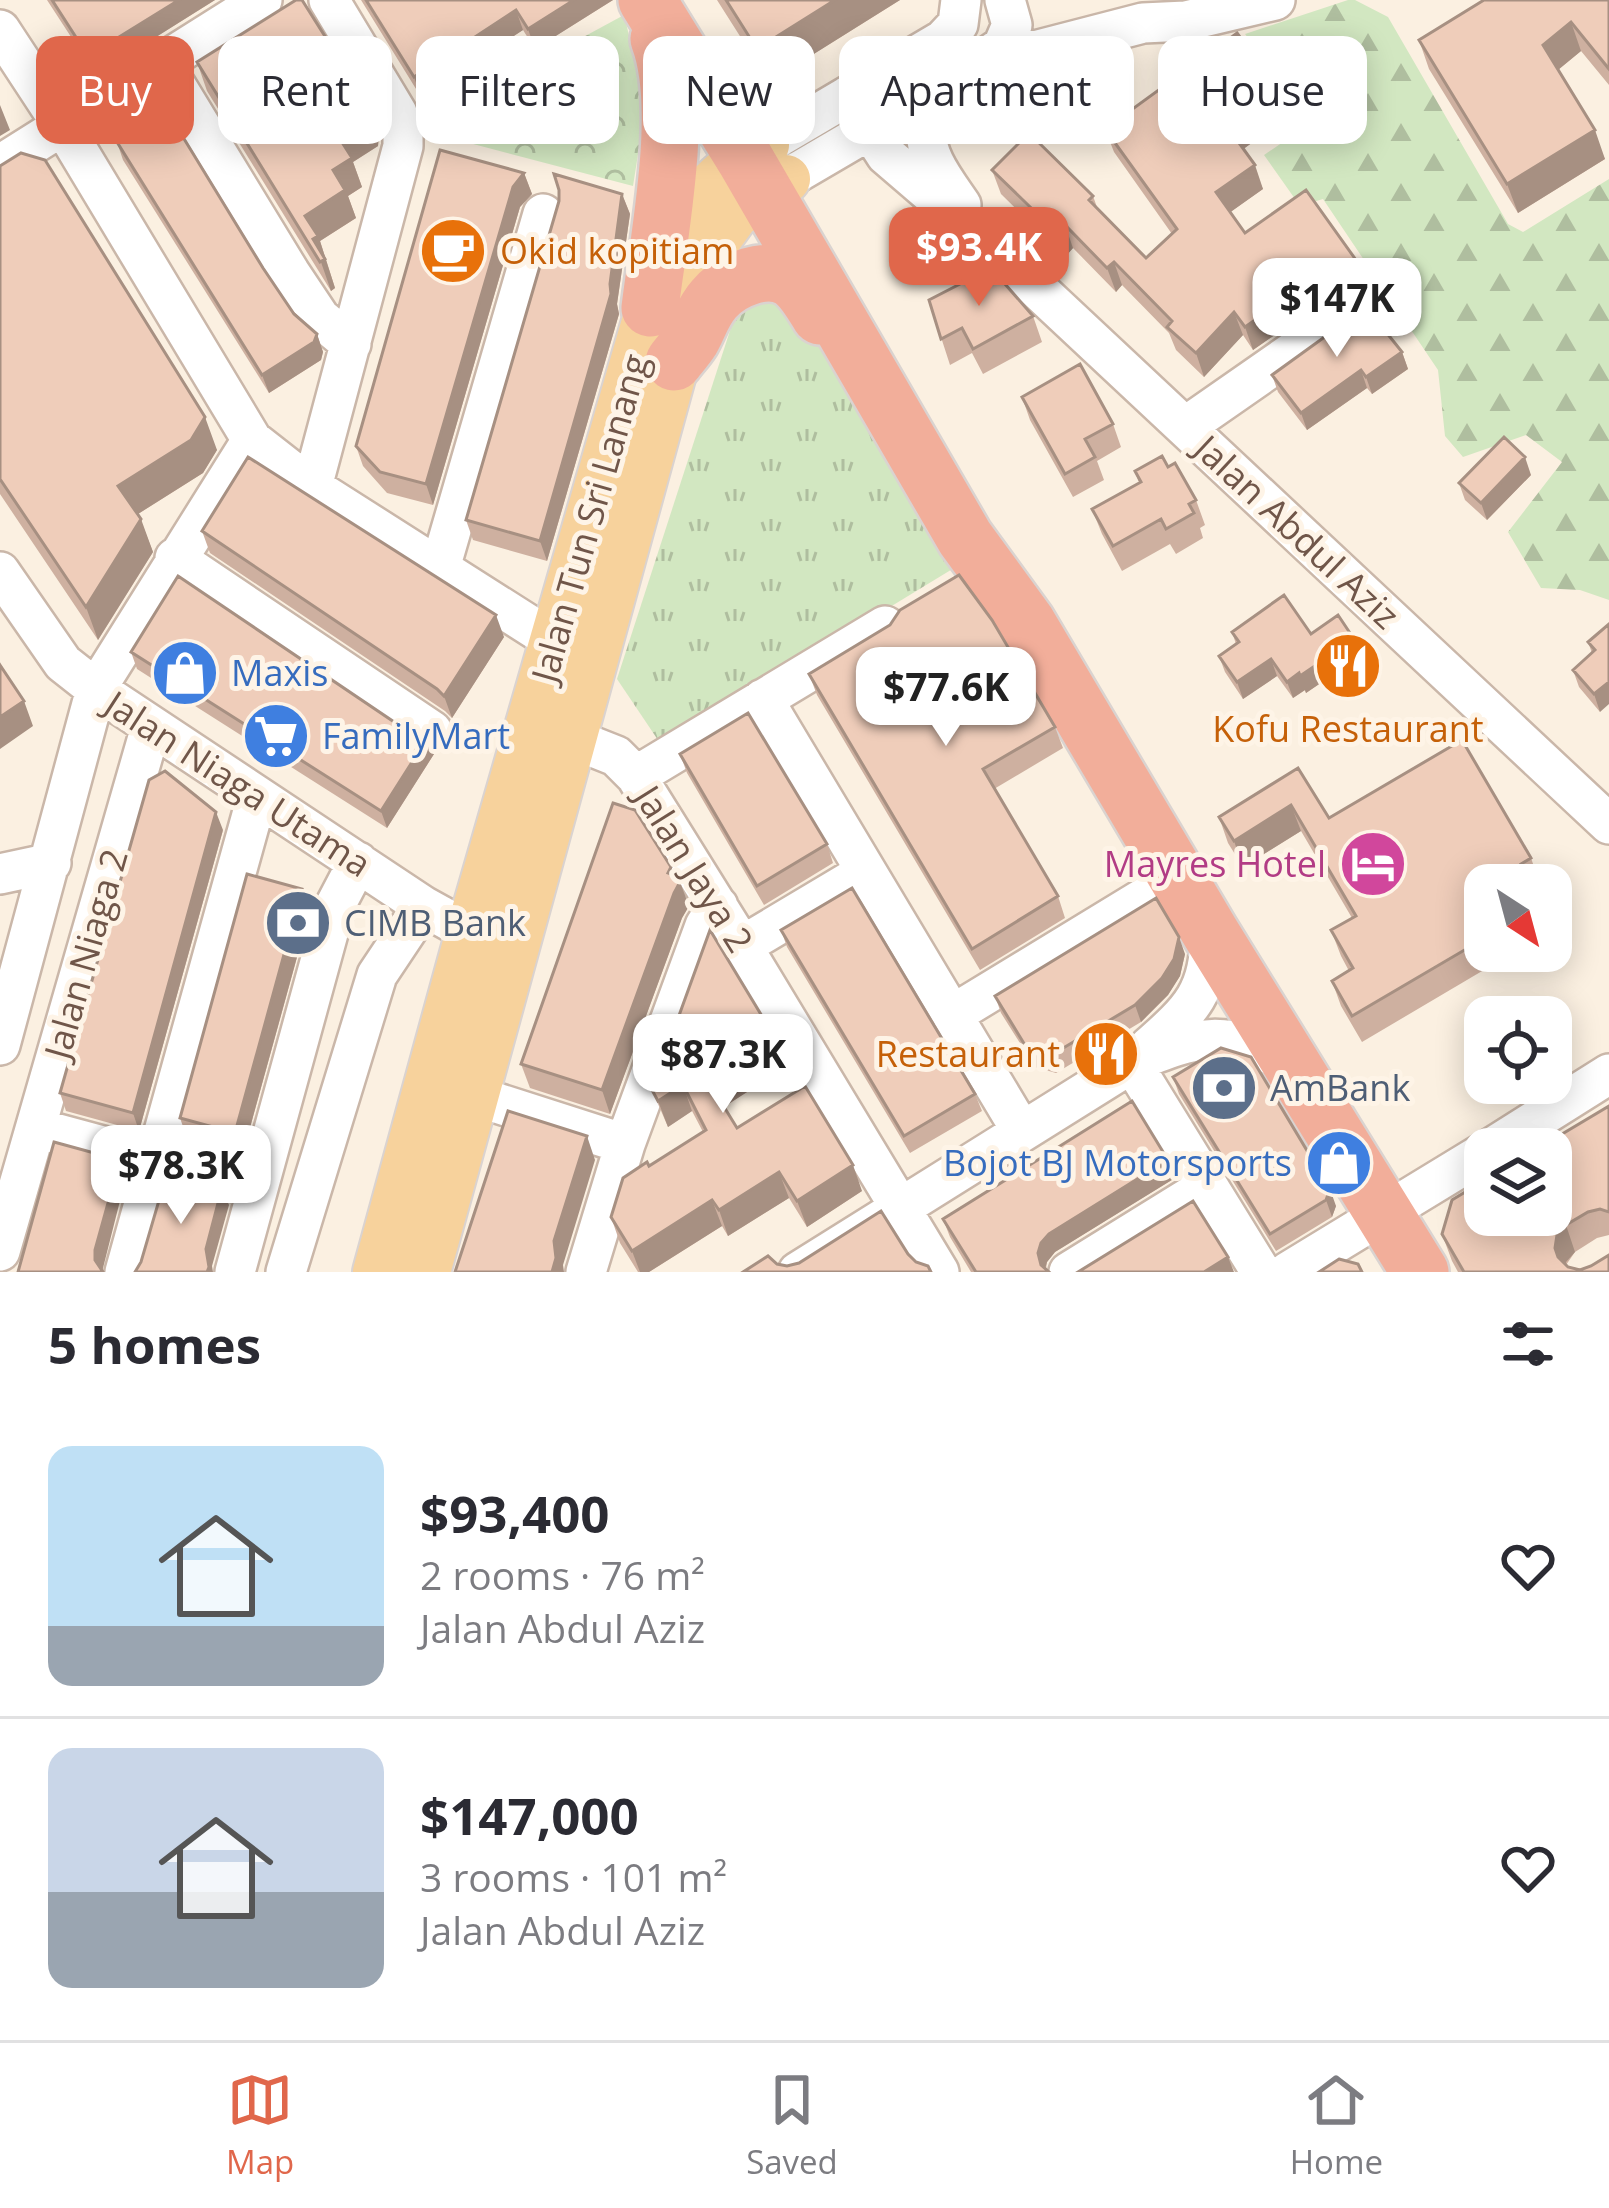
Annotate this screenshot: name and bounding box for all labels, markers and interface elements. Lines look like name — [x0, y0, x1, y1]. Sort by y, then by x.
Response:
chip: Buy — [36, 36, 194, 144]
chip: Rent — [218, 36, 392, 144]
chip: Filters — [416, 36, 619, 144]
chip: New — [643, 36, 815, 144]
chip: Apartment — [839, 36, 1134, 144]
chip: House — [1158, 36, 1367, 144]
pin: $93.4K — [881, 207, 1077, 309]
cafe icon: Okid kopitiam — [418, 216, 488, 286]
text: $93.4K — [916, 219, 1042, 272]
place label: Okid kopitiam — [500, 226, 734, 275]
pin: $147K — [1253, 258, 1421, 360]
text: $147K — [1279, 270, 1395, 323]
street label: Jalan Tun Sri Lanang — [518, 348, 660, 690]
street label: Jalan Abdul Aziz — [1182, 422, 1410, 639]
restaurant icon: Kofu Restaurant — [1313, 631, 1383, 701]
shop icon: Maxis — [150, 638, 220, 708]
pin: $77.6K — [848, 647, 1044, 749]
place label: Maxis — [231, 648, 328, 697]
text: $77.6K — [883, 659, 1009, 712]
street label: Jalan Niaga Utama — [93, 678, 381, 888]
supermarket icon: FamilyMart — [241, 701, 311, 771]
place label: Kofu Restaurant — [1212, 704, 1484, 753]
place label: FamilyMart — [322, 711, 510, 760]
street label: Jalan Jaya 2 — [622, 774, 765, 961]
hotel icon: Mayres Hotel — [1338, 829, 1408, 899]
place label: Mayres Hotel — [1104, 839, 1326, 888]
street label: Jalan Niaga 2 — [31, 843, 139, 1067]
north arrow — [1464, 864, 1572, 972]
map controls — [1464, 864, 1572, 1236]
bank icon: CIMB Bank — [263, 888, 333, 958]
place label: CIMB Bank — [344, 898, 526, 947]
button: locate — [1464, 996, 1572, 1104]
pin: $87.3K — [625, 1014, 821, 1116]
restaurant icon: Restaurant — [1071, 1019, 1141, 1089]
text: $87.3K — [660, 1026, 786, 1079]
place label: Restaurant — [876, 1029, 1060, 1078]
bank icon: AmBank — [1189, 1053, 1259, 1123]
place label: AmBank — [1270, 1063, 1410, 1112]
pin: $78.3K — [83, 1125, 279, 1227]
shop icon: Bojot BJ Motorsports — [1304, 1128, 1374, 1198]
button: layers — [1464, 1128, 1572, 1236]
text: $78.3K — [118, 1137, 244, 1190]
place label: Bojot BJ Motorsports — [943, 1138, 1292, 1187]
text: 5 homes — [48, 1309, 261, 1379]
icon: filters — [1495, 1311, 1561, 1377]
text: $93,400 — [420, 1478, 610, 1548]
icon: home — [144, 1494, 288, 1638]
icon: heart — [1495, 1533, 1561, 1599]
text: 2 rooms · 76 m² — [420, 1548, 705, 1601]
text: Jalan Abdul Aziz — [420, 1601, 705, 1654]
text: $147,000 — [420, 1780, 639, 1850]
icon: home — [144, 1796, 288, 1940]
icon: heart — [1495, 1835, 1561, 1901]
text: 3 rooms · 101 m² — [420, 1850, 727, 1903]
text: Jalan Abdul Aziz — [420, 1903, 705, 1956]
tab: Map — [226, 2067, 294, 2184]
tab: Saved — [746, 2067, 838, 2184]
tab: Home — [1290, 2067, 1383, 2184]

